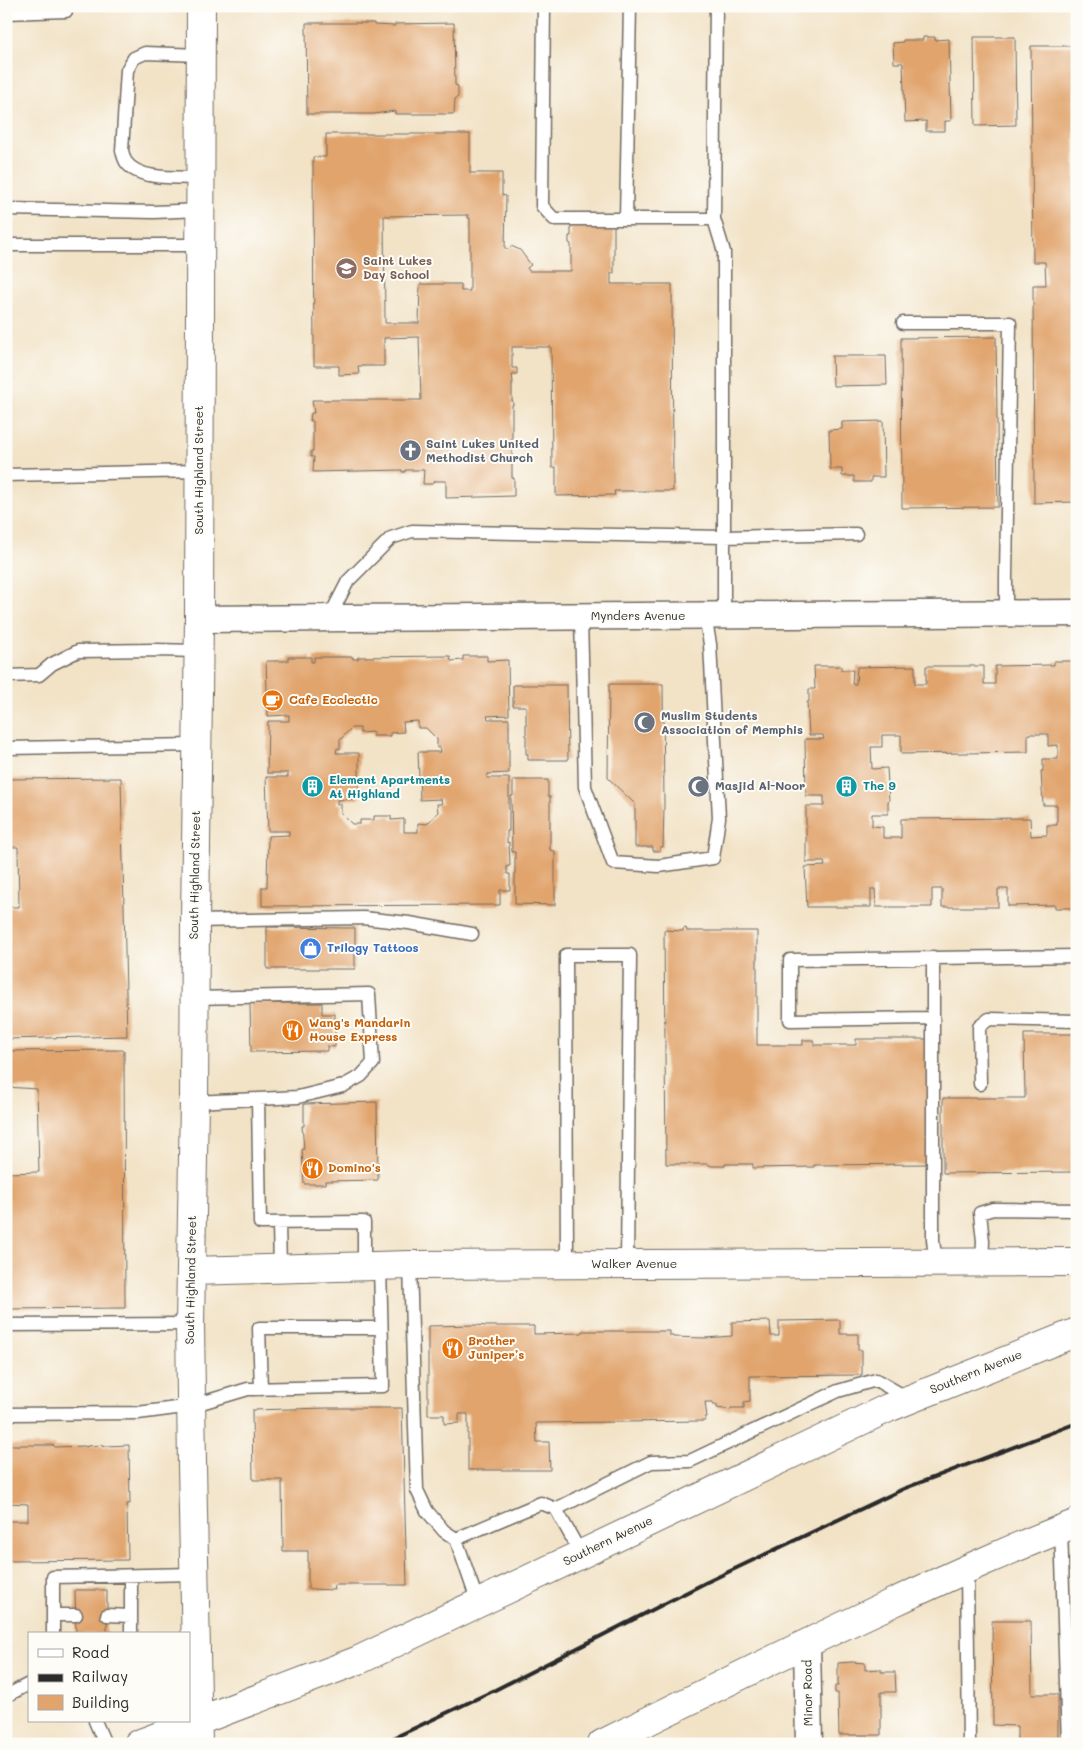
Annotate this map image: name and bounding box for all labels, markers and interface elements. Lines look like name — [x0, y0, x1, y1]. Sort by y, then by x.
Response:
place label: Saint Lukes Day School — [363, 252, 432, 282]
school or university icon: Saint Lukes Day School — [335, 256, 359, 280]
street label: South Highland Street — [190, 405, 206, 535]
place label: Saint Lukes United Methodist Church — [426, 435, 539, 465]
church icon: Saint Lukes United Methodist Church — [398, 439, 422, 463]
street label: Mynders Avenue — [591, 607, 685, 623]
cafe icon: Cafe Ecclectic — [261, 688, 285, 712]
place label: Cafe Ecclectic — [289, 691, 378, 707]
place label: Muslim Students Association of Memphis — [661, 707, 803, 737]
mosque icon: Muslim Students Association of Memphis — [633, 711, 657, 735]
place label: Element Apartments At Highland — [329, 771, 450, 801]
mosque icon: Masjid Al-Noor — [687, 774, 711, 798]
building icon: The 9 — [835, 774, 859, 798]
building icon: Element Apartments At Highland — [301, 775, 325, 799]
place label: Masjid Al-Noor — [715, 777, 805, 793]
place label: The 9 — [863, 777, 896, 793]
street label: South Highland Street — [185, 810, 203, 940]
shop icon: Trilogy Tattoos — [299, 936, 323, 960]
place label: Trilogy Tattoos — [327, 939, 419, 955]
place label: Wang's Mandarin House Express — [309, 1014, 410, 1044]
restaurant icon: Wang's Mandarin House Express — [281, 1018, 305, 1042]
restaurant icon: Domino's — [300, 1156, 324, 1180]
place label: Domino's — [328, 1159, 381, 1175]
street label: South Highland Street — [181, 1215, 199, 1345]
street label: Walker Avenue — [591, 1255, 677, 1271]
place label: Brother Juniper’s — [468, 1332, 524, 1362]
restaurant icon: Brother Juniper’s — [440, 1336, 464, 1360]
street label: Southern Avenue — [927, 1345, 1024, 1397]
street label: Southern Avenue — [560, 1511, 655, 1569]
legend — [28, 1632, 190, 1722]
text: Road — [72, 1642, 109, 1662]
street label: Minor Road — [798, 1659, 816, 1727]
text: Railway — [72, 1666, 128, 1686]
text: Building — [72, 1692, 129, 1712]

